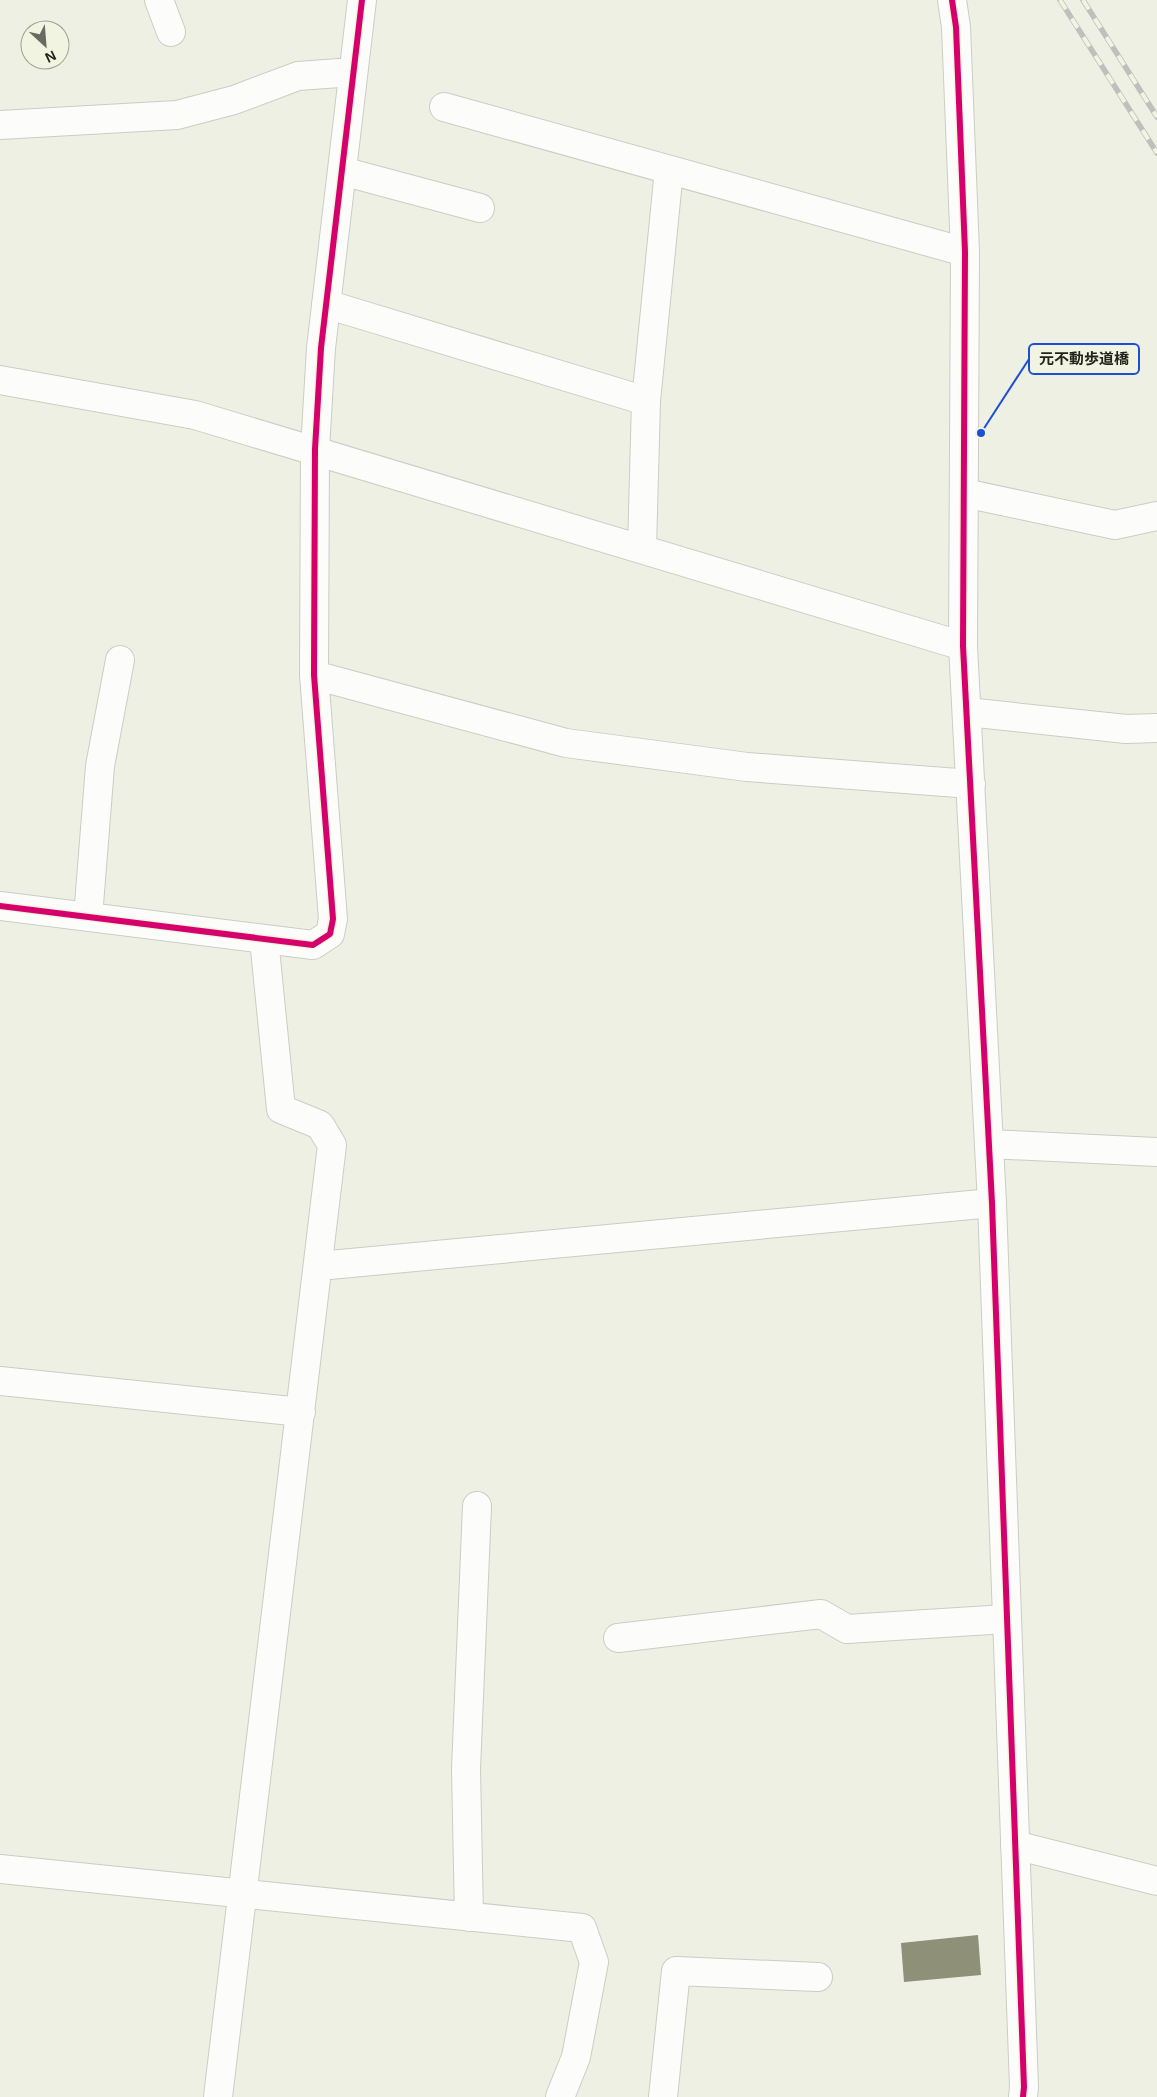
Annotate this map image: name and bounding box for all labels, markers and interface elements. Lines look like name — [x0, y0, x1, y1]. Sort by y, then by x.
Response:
north arrow — [20, 20, 70, 70]
text: N — [43, 47, 59, 66]
callout: 元不動歩道橋 — [1029, 344, 1139, 374]
text: 元不動歩道橋 — [1039, 350, 1130, 367]

